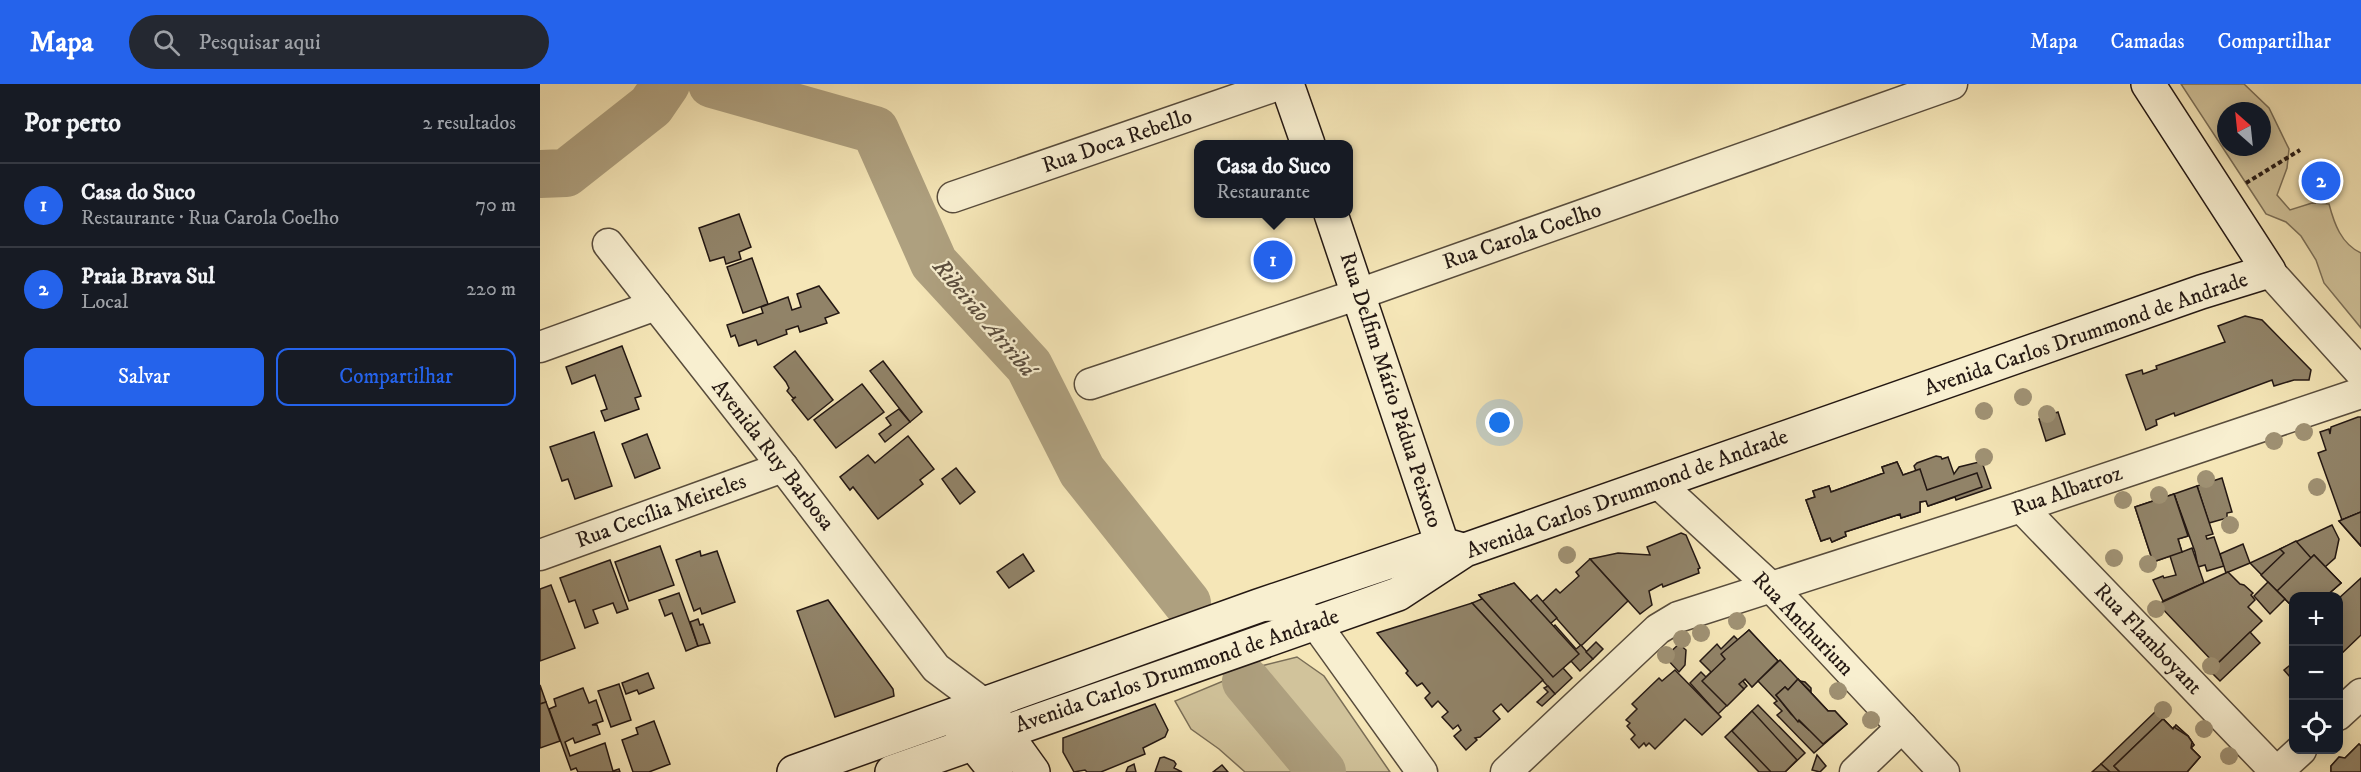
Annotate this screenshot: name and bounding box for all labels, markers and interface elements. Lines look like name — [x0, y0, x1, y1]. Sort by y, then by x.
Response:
search box — [129, 15, 549, 69]
text: Mapa — [30, 25, 93, 60]
icon: search — [150, 26, 183, 59]
text: Pesquisar aqui — [198, 29, 321, 56]
text: Mapa — [2030, 29, 2078, 55]
text: Camadas — [2111, 29, 2185, 55]
text: Compartilhar — [2218, 29, 2331, 55]
north arrow — [2217, 102, 2271, 156]
street label: Rua Doca Rebello — [1038, 103, 1196, 179]
text: Por perto — [24, 107, 121, 140]
text: 2 resultados — [423, 111, 516, 136]
popup — [1194, 140, 1353, 218]
text: Casa do Suco — [1216, 153, 1331, 180]
pin: 2 — [2302, 158, 2340, 204]
text: Casa do Suco — [81, 179, 195, 206]
text: Restaurante — [1216, 180, 1310, 205]
text: 1 — [40, 193, 47, 218]
text: 70 m — [475, 193, 516, 218]
street label: Rua Carola Coelho — [1439, 196, 1605, 276]
text: Restaurante · Rua Carola Coelho — [81, 206, 339, 231]
pin: 1 — [1254, 238, 1292, 282]
street label: Rua Delfim Mário Pádua Peixoto — [1334, 249, 1448, 531]
water label: Ribeirão Ariribá — [925, 252, 1044, 385]
text: Praia Brava Sul — [81, 263, 215, 290]
street label: Avenida Carlos Drummond de Andrade — [1921, 266, 2251, 402]
text: 2 — [39, 277, 48, 302]
text: 220 m — [466, 277, 516, 302]
text: Local — [81, 290, 128, 315]
button: Salvar — [24, 348, 264, 406]
button: Compartilhar — [276, 348, 516, 406]
street label: Avenida Ruy Barbosa — [706, 374, 841, 536]
your location — [1485, 408, 1514, 437]
street label: Avenida Carlos Drummond de Andrade — [1462, 423, 1792, 565]
street label: Rua Albatroz — [2008, 459, 2126, 522]
street label: Rua Cecília Meireles — [572, 468, 750, 554]
street label: Rua Anthurium — [1746, 566, 1860, 682]
street label: Rua Flamboyant — [2088, 578, 2208, 700]
map controls — [2289, 592, 2343, 754]
button: + — [2289, 592, 2343, 646]
street label: Avenida Carlos Drummond de Andrade — [1012, 603, 1342, 739]
button: − — [2289, 646, 2343, 700]
button: locate — [2289, 700, 2343, 754]

